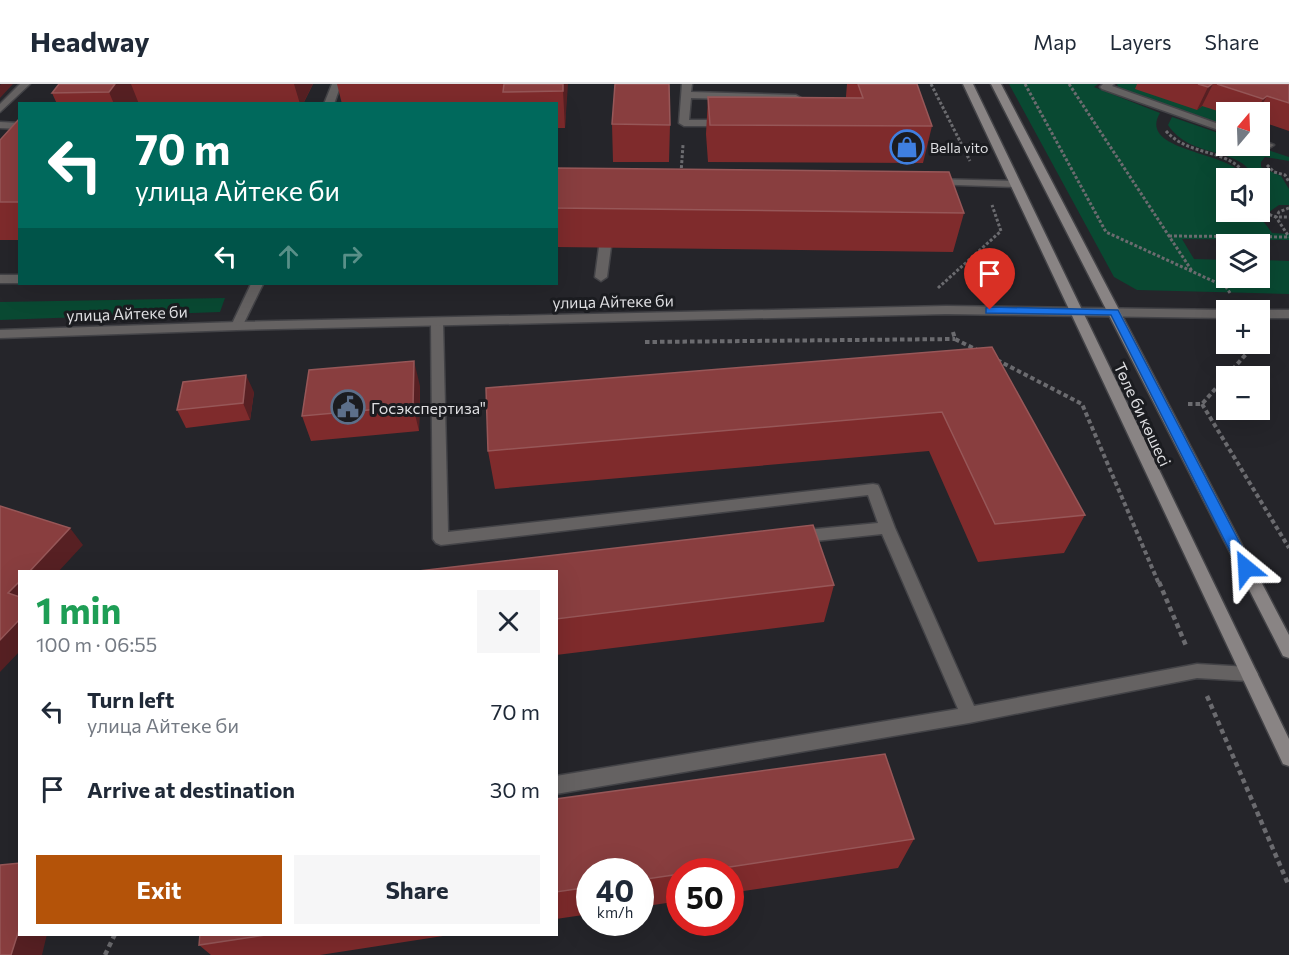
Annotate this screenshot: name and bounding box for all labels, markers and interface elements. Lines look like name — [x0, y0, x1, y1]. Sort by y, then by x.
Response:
text: Headway — [30, 24, 150, 58]
text: Map — [1033, 29, 1077, 54]
text: Layers — [1110, 29, 1172, 54]
text: Share — [1205, 29, 1259, 54]
north arrow — [1216, 102, 1270, 156]
map controls — [1216, 102, 1270, 420]
text: 70 m — [135, 122, 230, 174]
icon: left — [36, 126, 114, 204]
shop icon: Bella vito — [889, 129, 925, 165]
place label: Bella vito — [930, 139, 988, 156]
button: sound — [1216, 168, 1270, 222]
text: улица Айтеке би — [135, 174, 340, 207]
button: layers — [1216, 234, 1270, 288]
icon: left — [209, 240, 242, 273]
icon: ahead — [272, 240, 305, 273]
icon: right — [335, 240, 368, 273]
pin — [964, 248, 1015, 310]
icon: arrive — [973, 257, 1006, 290]
street label: улица Айтеке би — [552, 290, 674, 312]
button: + — [1216, 300, 1270, 354]
street label: улица Айтеке би — [66, 301, 188, 325]
street label: Төле би көшесі — [1111, 359, 1175, 469]
button: − — [1216, 366, 1270, 420]
public building icon: Госэкспертиза" — [330, 389, 366, 425]
place label: Госэкспертиза" — [371, 398, 486, 417]
position arrow — [1214, 536, 1278, 600]
text: 1 min — [36, 587, 121, 631]
button: close — [477, 590, 540, 653]
text: 100 m · 06:55 — [36, 632, 157, 656]
text: Turn left — [87, 686, 174, 713]
icon: left — [36, 695, 69, 728]
text: 70 m — [491, 698, 540, 725]
text: улица Айтеке би — [87, 713, 239, 737]
icon: arrive — [36, 773, 69, 806]
text: Arrive at destination — [87, 776, 295, 803]
text: 30 m — [490, 776, 540, 803]
button: Exit — [36, 855, 282, 924]
button: Share — [294, 855, 540, 924]
speed limit sign: 50 — [666, 858, 744, 936]
text: 40 — [596, 871, 634, 908]
text: km/h — [597, 903, 633, 921]

